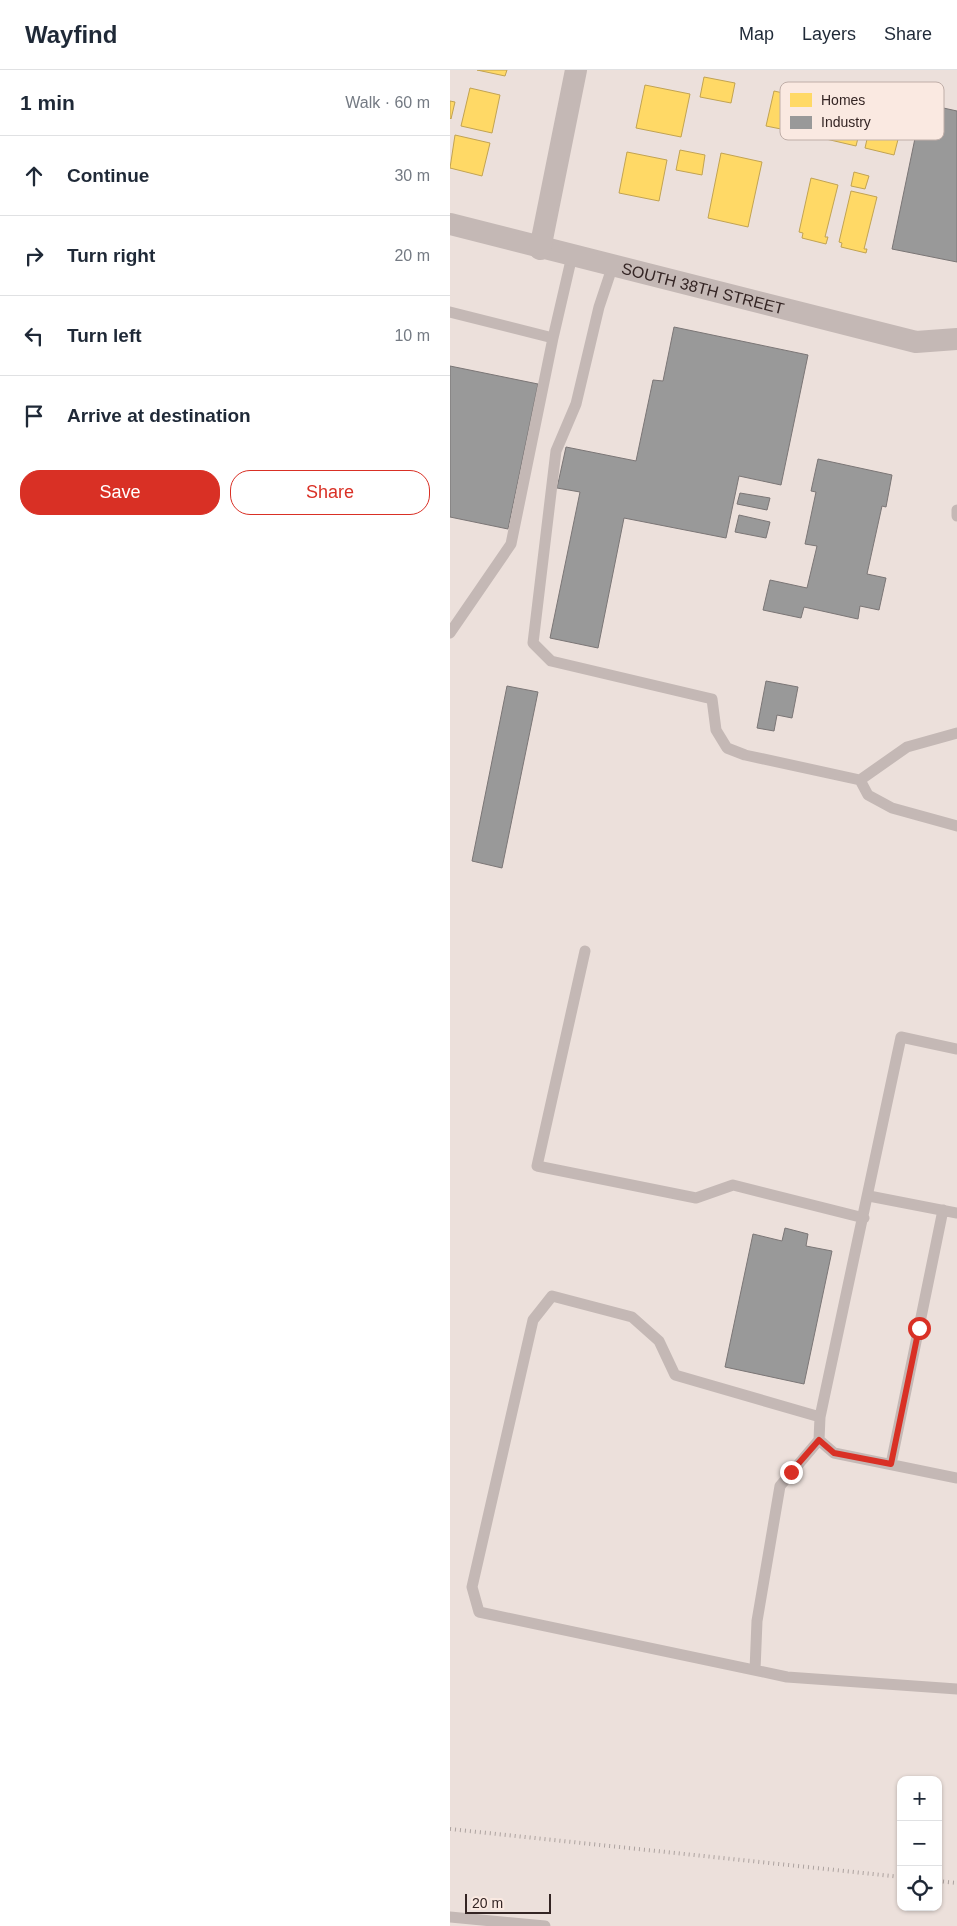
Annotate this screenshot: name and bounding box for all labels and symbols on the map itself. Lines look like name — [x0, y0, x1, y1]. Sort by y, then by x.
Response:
legend — [780, 82, 944, 140]
text: Homes — [821, 92, 865, 108]
text: Industry — [821, 114, 871, 130]
street label: SOUTH 38TH STREET — [620, 260, 786, 317]
route start — [908, 1317, 931, 1340]
route end — [780, 1461, 803, 1484]
scale bar — [465, 1891, 551, 1914]

